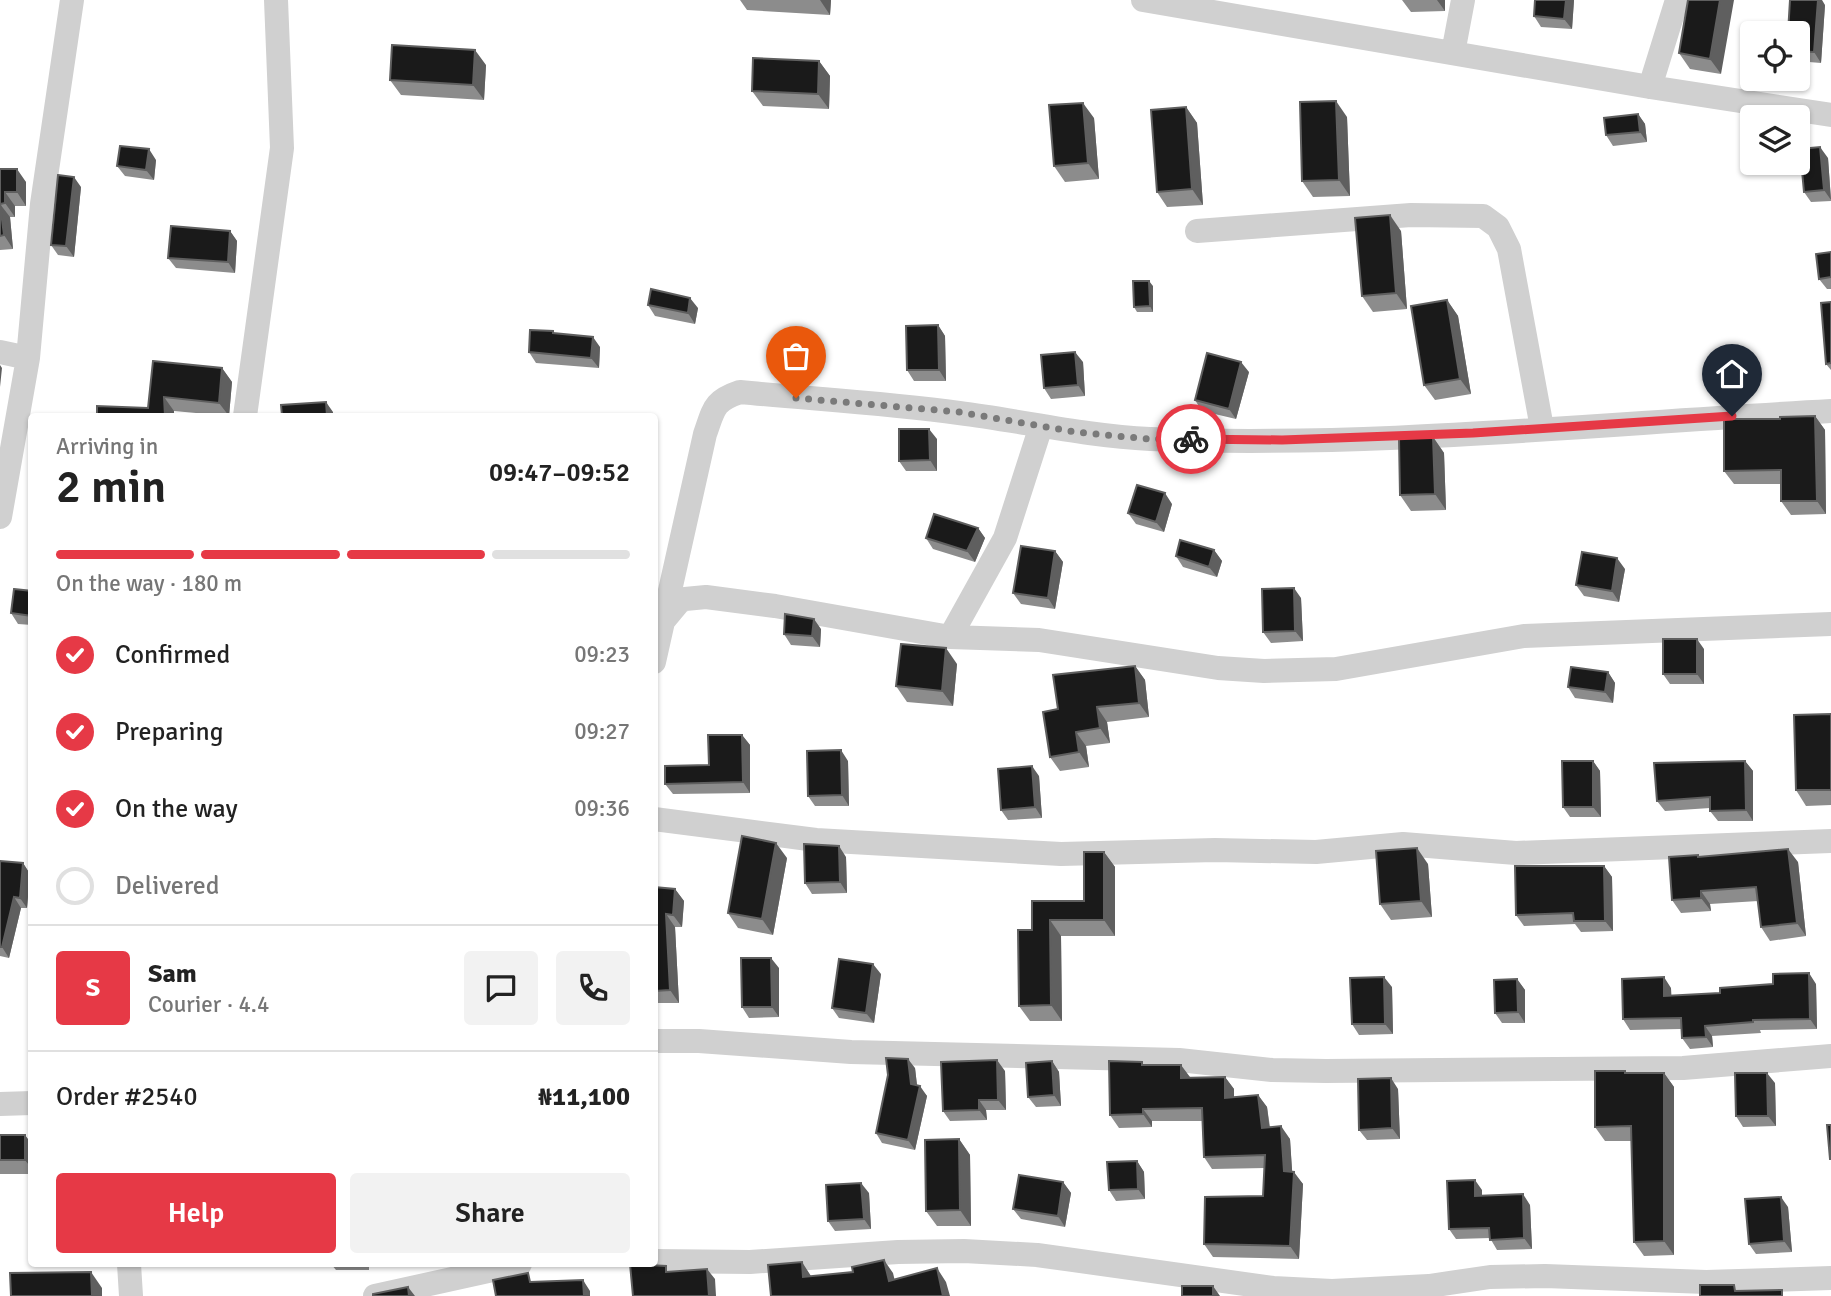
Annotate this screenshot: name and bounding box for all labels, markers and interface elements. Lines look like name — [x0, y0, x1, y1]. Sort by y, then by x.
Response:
map controls — [1740, 21, 1810, 175]
button: locate — [1740, 21, 1810, 91]
button: layers — [1740, 105, 1810, 175]
pin — [766, 326, 826, 398]
icon: bag — [777, 337, 815, 375]
pin — [1702, 344, 1762, 416]
icon: home — [1713, 355, 1751, 393]
courier — [1156, 404, 1226, 474]
icon: bike — [1172, 420, 1210, 458]
text: Arriving in — [56, 432, 158, 461]
text: 09:47–09:52 — [489, 457, 630, 489]
text: 2 min — [56, 459, 166, 515]
text: On the way · 180 m — [56, 569, 242, 598]
icon: check — [56, 636, 94, 674]
text: Confirmed — [115, 639, 230, 671]
text: 09:23 — [574, 640, 630, 669]
icon: check — [56, 713, 94, 751]
text: Preparing — [115, 716, 223, 748]
text: 09:27 — [574, 717, 630, 746]
icon: check — [56, 790, 94, 828]
text: On the way — [115, 793, 238, 825]
text: 09:36 — [574, 794, 630, 823]
text: Delivered — [115, 870, 220, 902]
button: chat — [464, 951, 538, 1025]
button: phone — [556, 951, 630, 1025]
text: Sam — [148, 958, 197, 990]
text: S — [86, 972, 100, 1004]
text: Courier · 4.4 — [148, 990, 269, 1019]
text: Order #2540 — [56, 1081, 197, 1113]
text: ₦11,100 — [538, 1081, 630, 1113]
button: Help — [56, 1173, 336, 1253]
button: Share — [350, 1173, 630, 1253]

